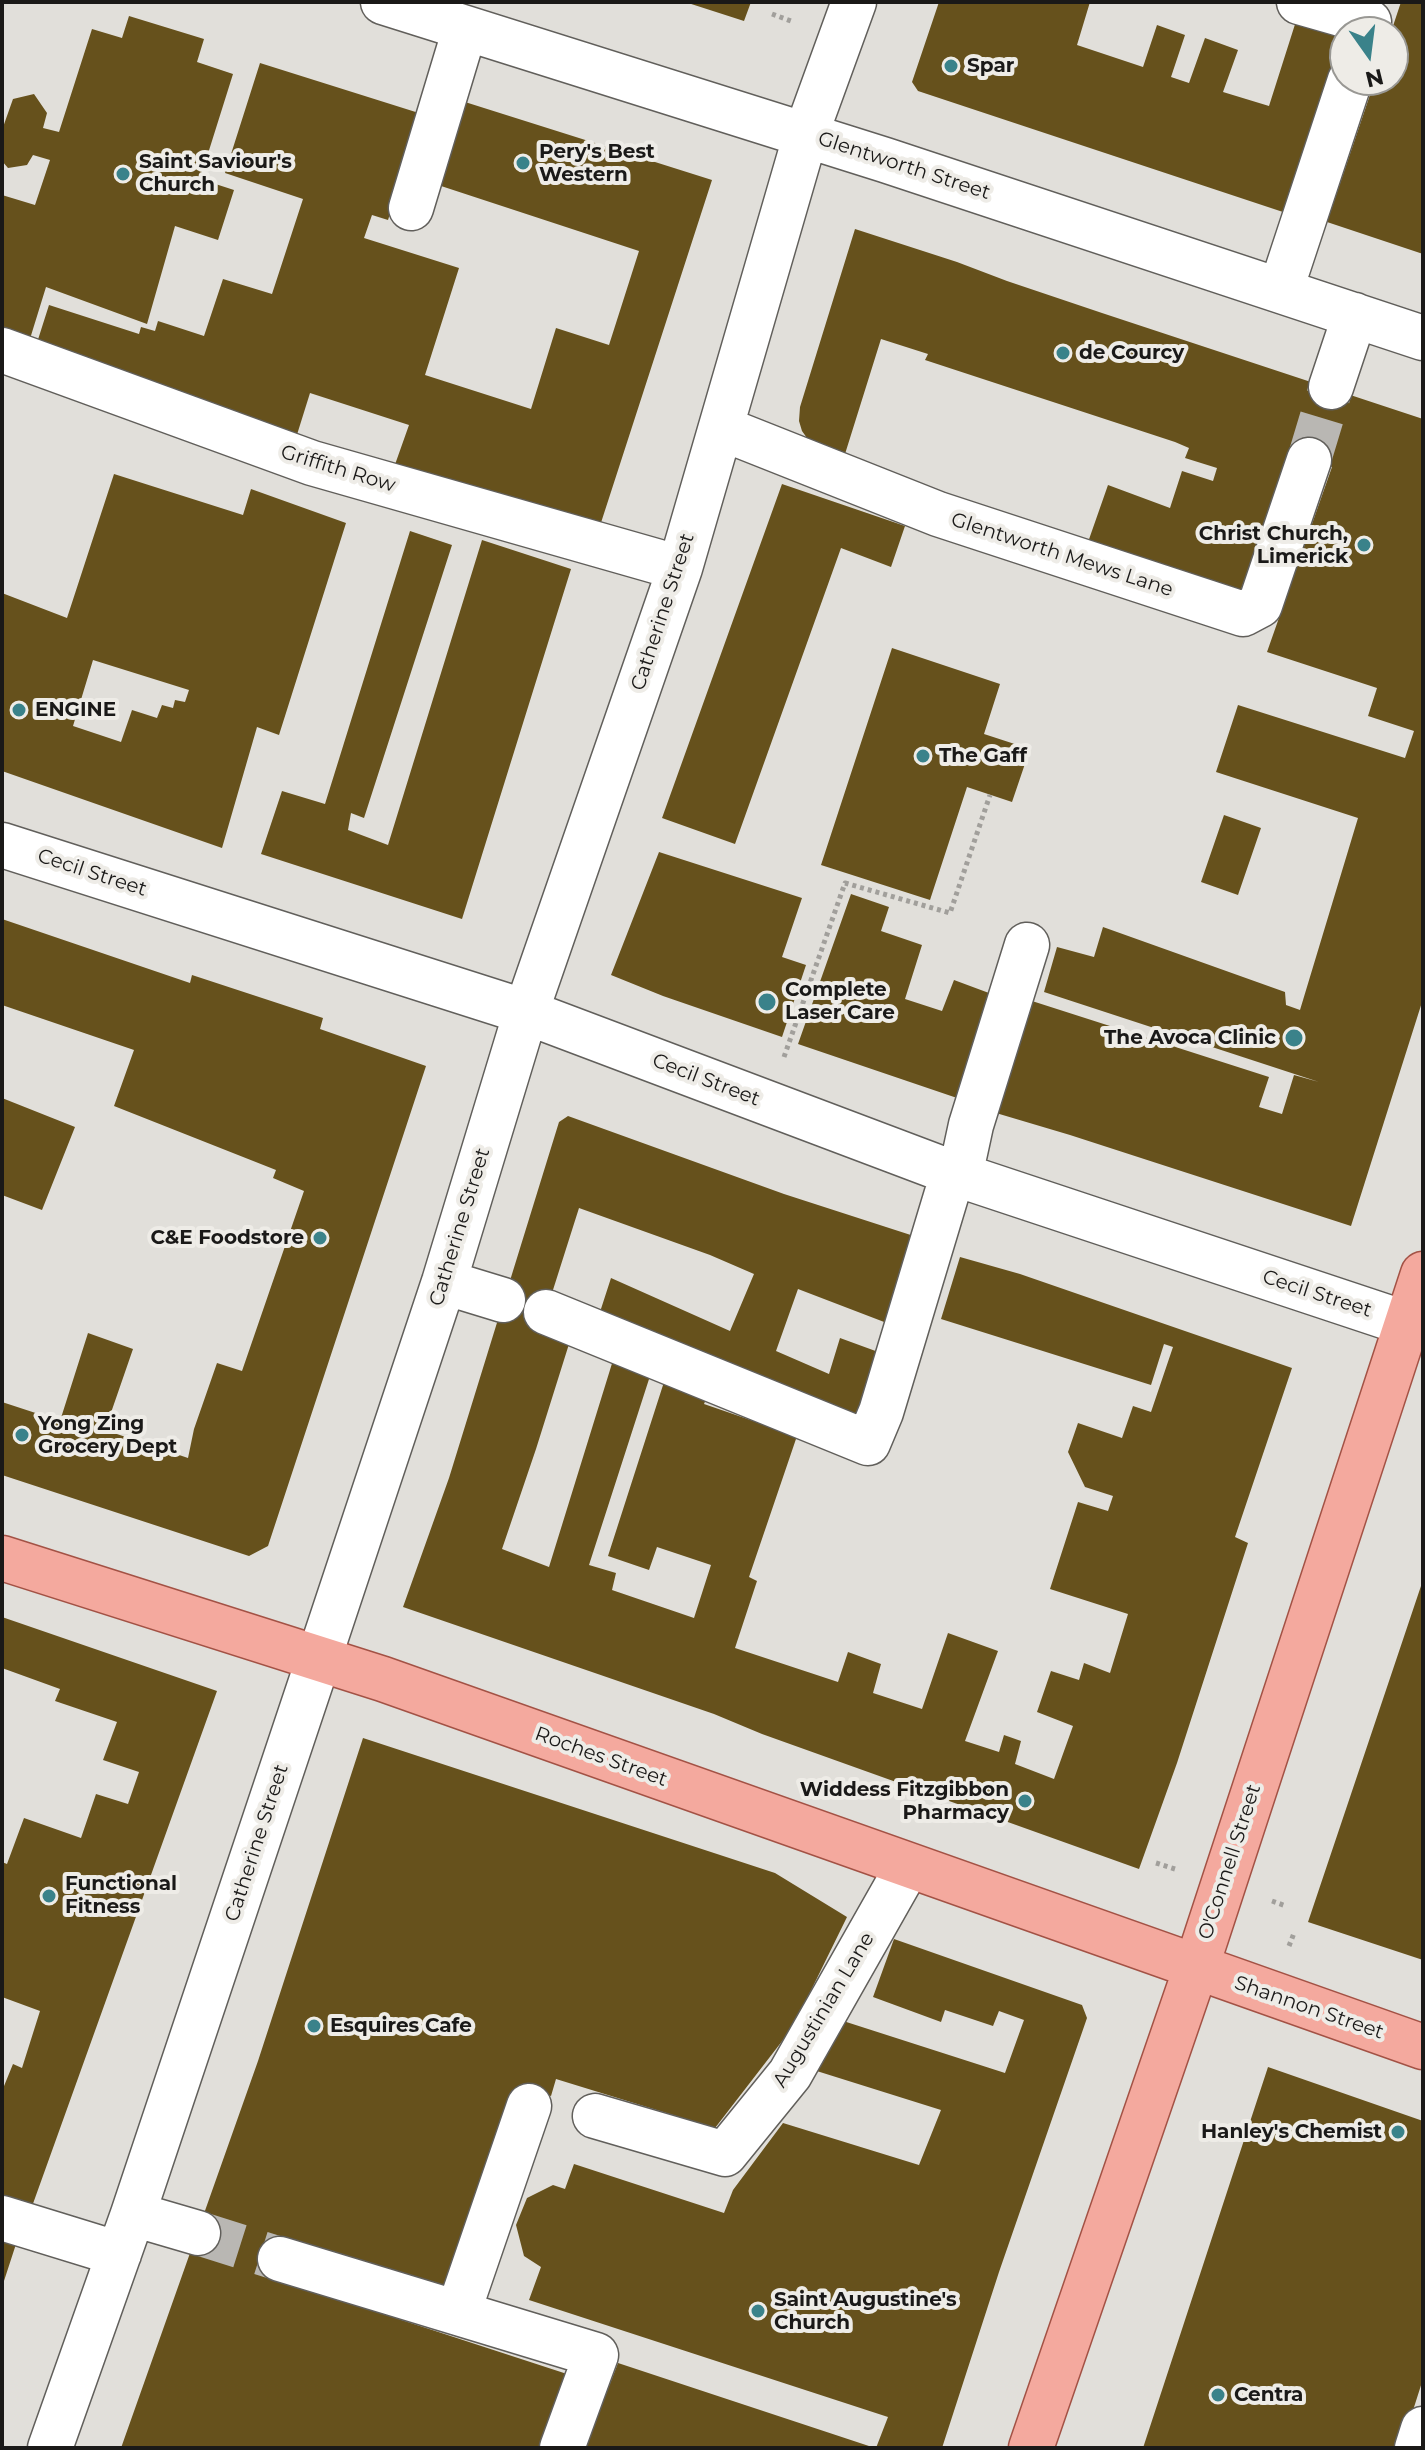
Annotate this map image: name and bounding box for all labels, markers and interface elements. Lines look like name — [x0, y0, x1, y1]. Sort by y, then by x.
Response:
north arrow — [1329, 16, 1409, 96]
place label: Spar — [967, 54, 1014, 78]
marker: Spar — [942, 57, 960, 75]
text: N — [1363, 63, 1386, 93]
street label: Glentworth Street — [815, 127, 993, 205]
place label: Pery's Best Western — [539, 140, 655, 187]
place label: Saint Saviour's Church — [139, 150, 292, 197]
marker: Pery's Best Western — [514, 154, 532, 172]
marker: Saint Saviour's Church — [114, 165, 132, 183]
place label: de Courcy — [1079, 341, 1184, 365]
marker: de Courcy — [1054, 344, 1072, 362]
street label: Griffith Row — [278, 440, 398, 498]
street label: Glentworth Mews Lane — [948, 508, 1176, 602]
place label: Christ Church, Limerick — [1199, 522, 1348, 569]
street label: Catherine Street — [626, 530, 700, 694]
marker: Christ Church, Limerick — [1355, 536, 1373, 554]
place label: ENGINE — [35, 698, 116, 722]
marker: ENGINE — [10, 701, 28, 719]
place label: The Gaff — [939, 744, 1027, 768]
marker: The Gaff — [914, 747, 932, 765]
street label: Cecil Street — [34, 844, 150, 902]
place label: Complete Laser Care — [785, 978, 895, 1025]
marker: Complete Laser Care — [756, 991, 778, 1013]
place label: The Avoca Clinic — [1104, 1026, 1276, 1050]
marker: The Avoca Clinic — [1283, 1027, 1305, 1049]
street label: Cecil Street — [649, 1048, 763, 1112]
street label: Catherine Street — [425, 1145, 495, 1309]
place label: C&E Foodstore — [151, 1226, 304, 1250]
marker: C&E Foodstore — [311, 1229, 329, 1247]
street label: Cecil Street — [1259, 1265, 1375, 1323]
place label: Yong Zing Grocery Dept — [38, 1412, 177, 1459]
marker: Yong Zing Grocery Dept — [13, 1426, 31, 1444]
street label: Roches Street — [532, 1722, 670, 1792]
street label: Catherine Street — [220, 1761, 294, 1925]
place label: Widdess Fitzgibbon Pharmacy — [800, 1778, 1009, 1825]
street label: O'Connell Street — [1194, 1781, 1266, 1943]
marker: Widdess Fitzgibbon Pharmacy — [1016, 1792, 1034, 1810]
place label: Functional Fitness — [65, 1872, 177, 1919]
marker: Functional Fitness — [40, 1887, 58, 1905]
street label: Augustinian Lane — [768, 1928, 880, 2092]
street label: Shannon Street — [1231, 1971, 1387, 2045]
place label: Esquires Cafe — [330, 2014, 472, 2038]
marker: Esquires Cafe — [305, 2017, 323, 2035]
place label: Hanley's Chemist — [1201, 2120, 1382, 2144]
marker: Hanley's Chemist — [1389, 2123, 1407, 2141]
place label: Saint Augustine's Church — [774, 2288, 957, 2335]
marker: Saint Augustine's Church — [749, 2302, 767, 2320]
place label: Centra — [1234, 2383, 1303, 2407]
marker: Centra — [1209, 2386, 1227, 2404]

